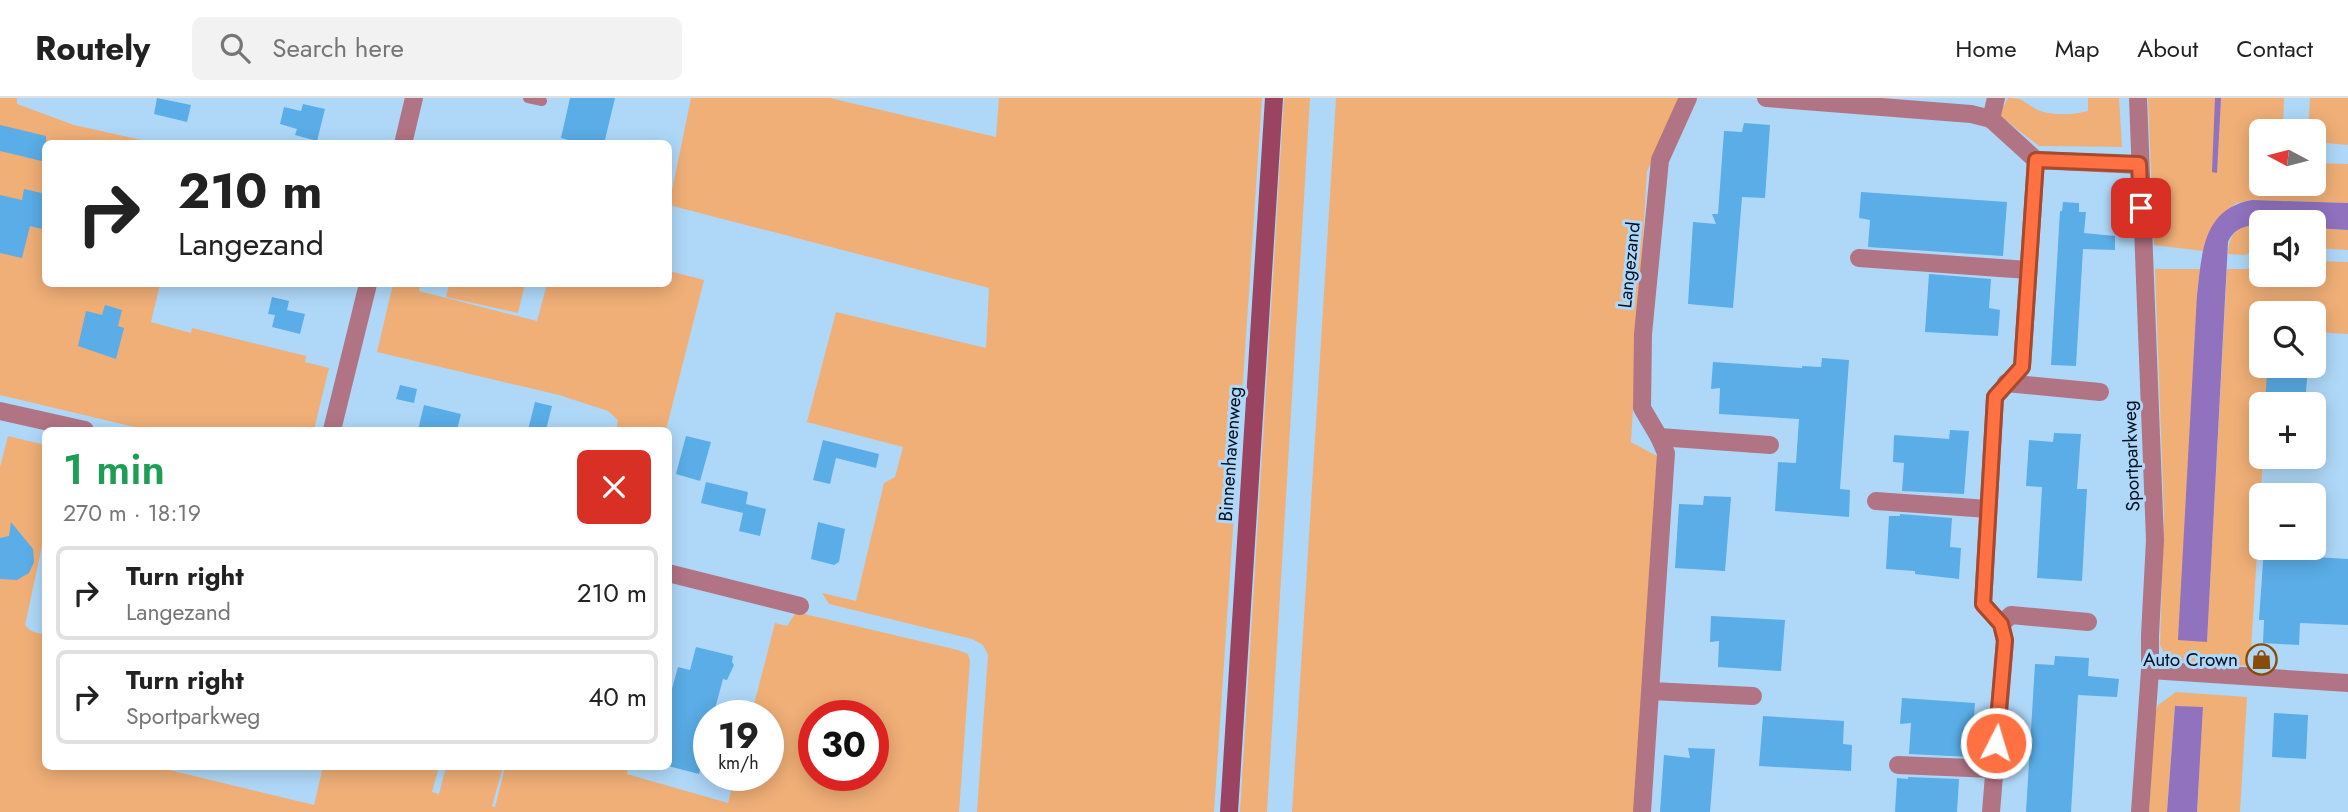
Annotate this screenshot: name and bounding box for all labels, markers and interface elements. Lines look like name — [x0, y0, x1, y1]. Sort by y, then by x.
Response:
search box — [192, 17, 682, 80]
text: Routely — [35, 25, 150, 72]
icon: search — [216, 29, 254, 67]
text: Search here — [272, 29, 404, 67]
text: Home — [1955, 31, 2017, 66]
text: Map — [2055, 31, 2099, 66]
text: About — [2137, 31, 2198, 66]
text: Contact — [2236, 31, 2313, 66]
north arrow — [2249, 119, 2326, 196]
map controls — [2249, 119, 2326, 560]
text: 210 m — [178, 156, 322, 226]
icon: right — [63, 168, 154, 259]
pin — [2111, 178, 2171, 238]
icon: arrive — [2122, 189, 2160, 227]
button: sound — [2249, 210, 2326, 287]
street label: Langezand — [1611, 220, 1647, 310]
text: Langezand — [178, 221, 324, 267]
button: search — [2249, 301, 2326, 378]
street label: Binnenhavenweg — [1212, 386, 1248, 522]
button: + — [2249, 392, 2326, 469]
street label: Sportparkweg — [2116, 400, 2146, 512]
text: 1 min — [63, 439, 165, 500]
button: close — [577, 450, 651, 524]
button: − — [2249, 483, 2326, 560]
text: 270 m · 18:19 — [63, 496, 201, 530]
text: Turn right — [126, 557, 244, 595]
icon: right — [67, 574, 105, 612]
text: 210 m — [577, 574, 647, 612]
text: Langezand — [126, 595, 231, 629]
shop icon: Auto Crown — [2244, 642, 2278, 676]
place label: Auto Crown — [2143, 646, 2238, 673]
text: Turn right — [126, 661, 244, 699]
icon: right — [67, 678, 105, 716]
text: 40 m — [588, 678, 647, 716]
text: Sportparkweg — [126, 699, 260, 733]
speed limit sign: 30 — [798, 700, 889, 791]
position arrow — [1959, 706, 2033, 780]
text: 19 — [718, 711, 759, 761]
text: km/h — [718, 750, 759, 776]

